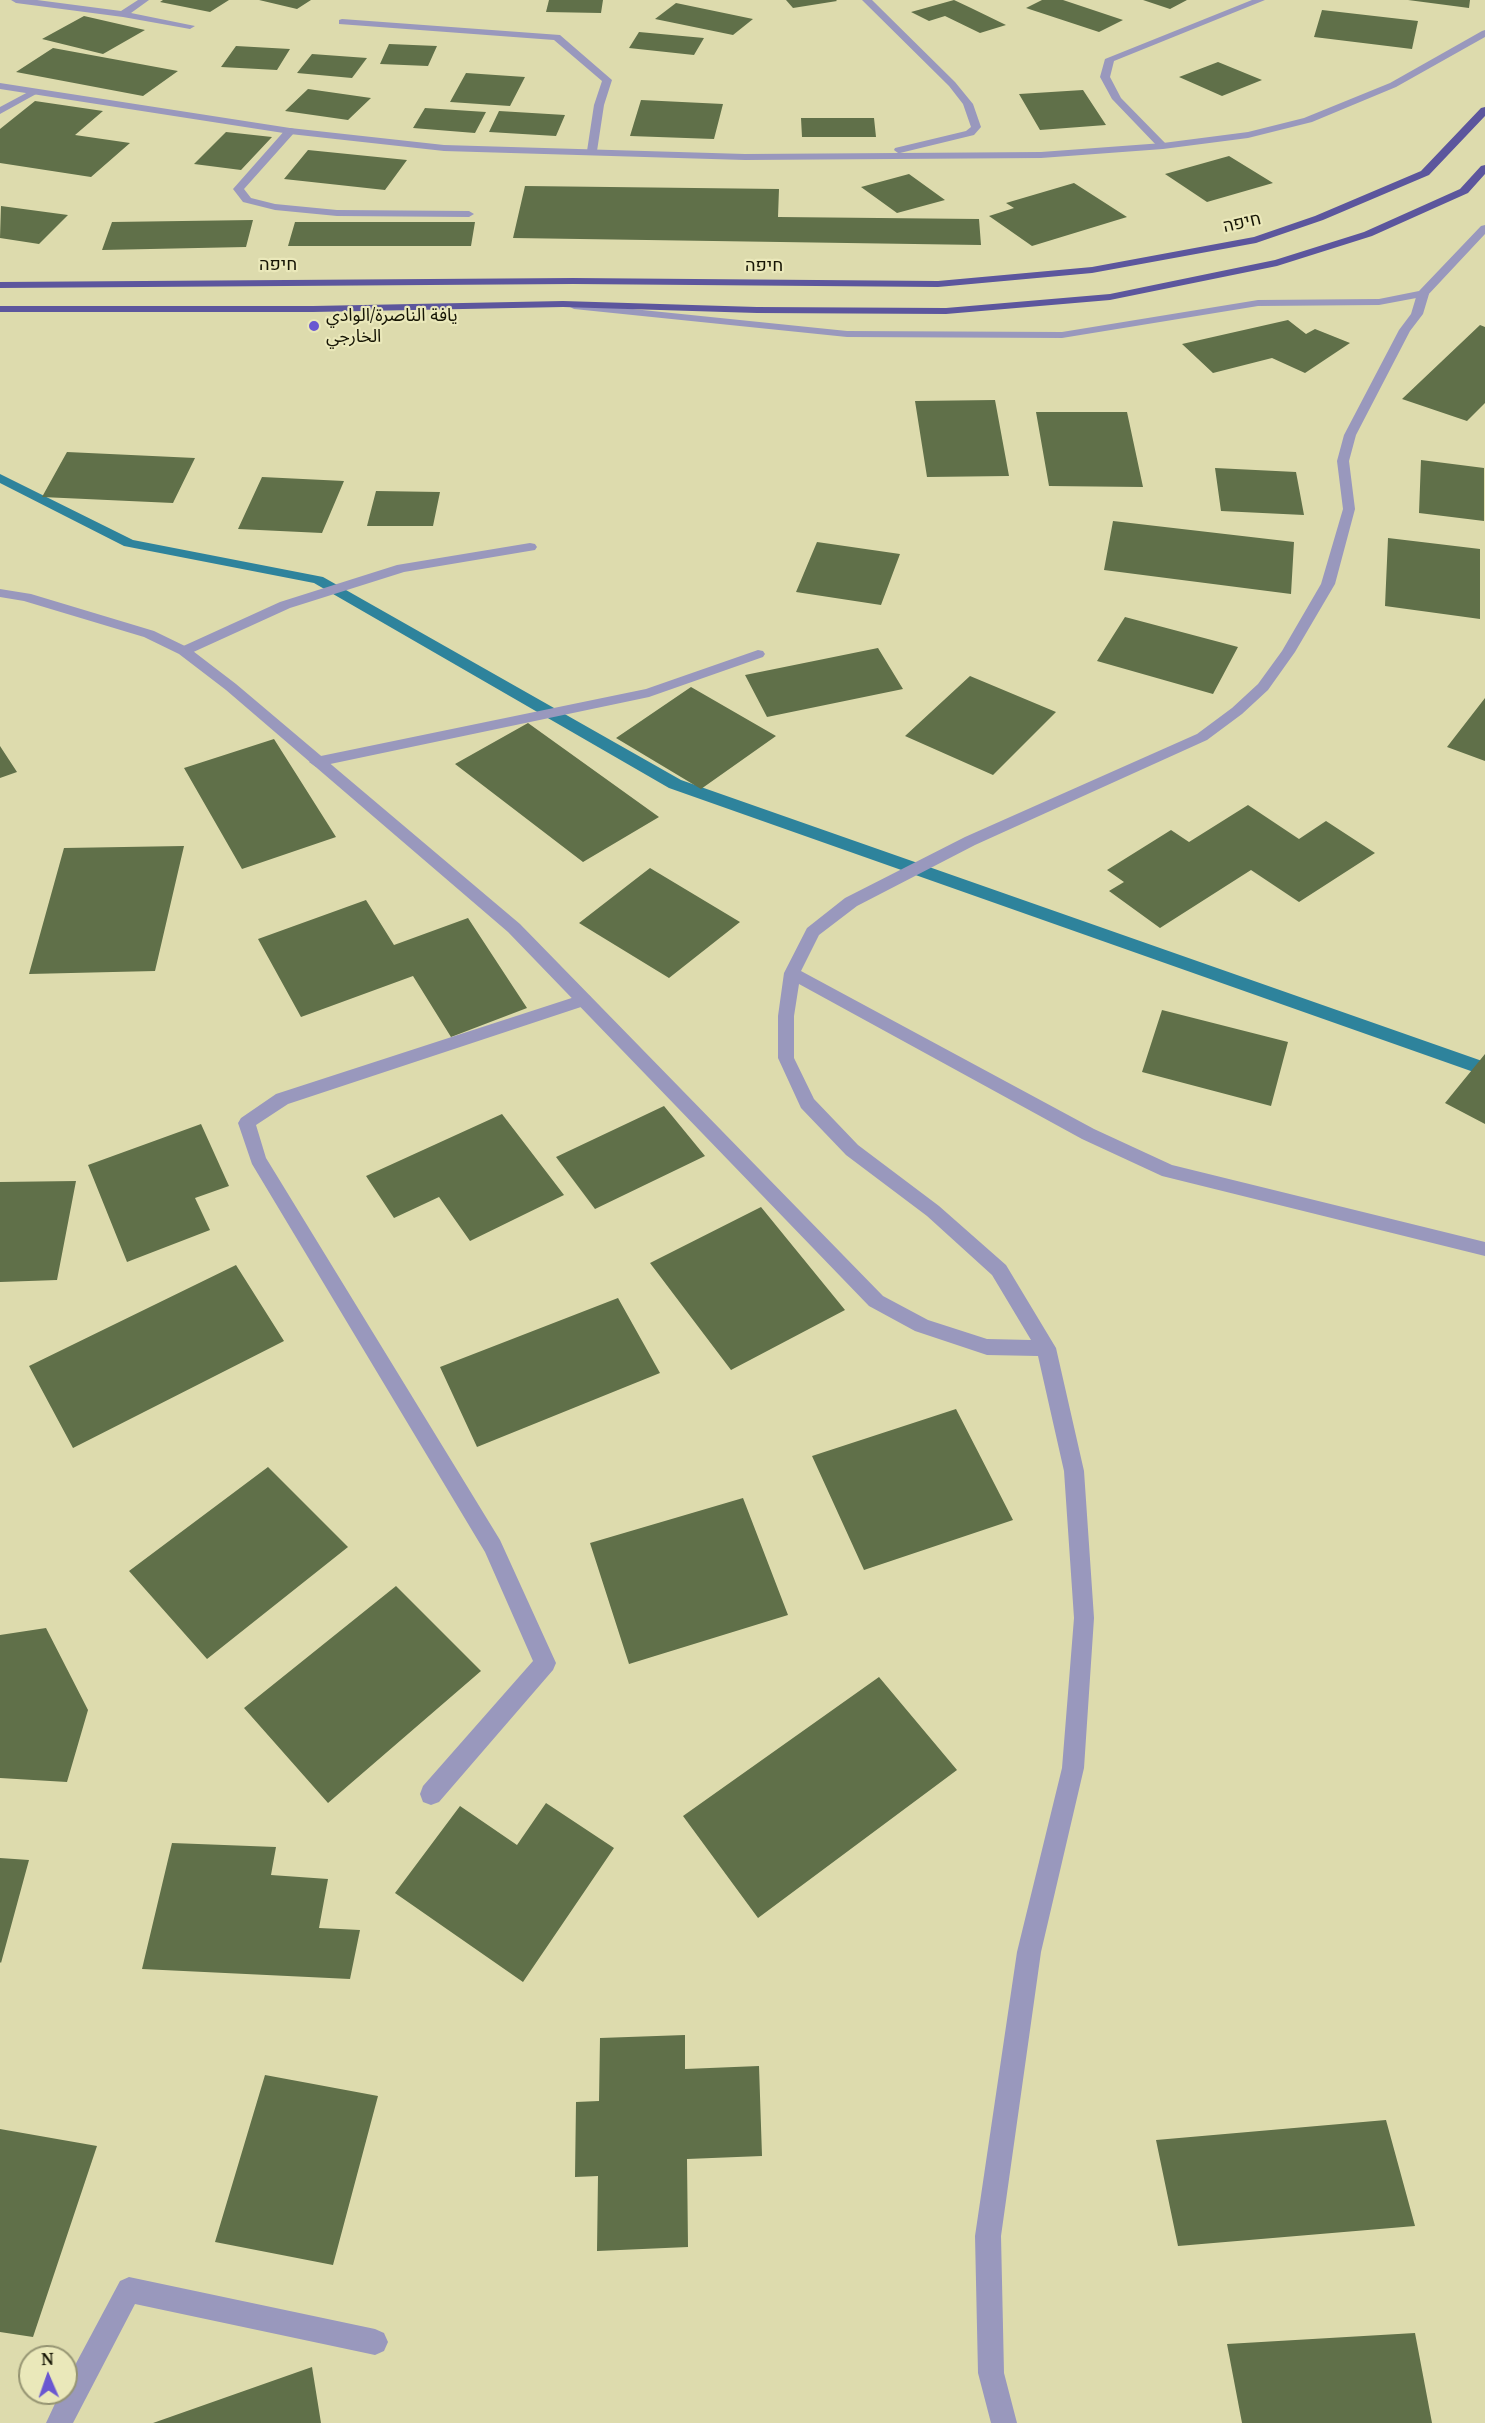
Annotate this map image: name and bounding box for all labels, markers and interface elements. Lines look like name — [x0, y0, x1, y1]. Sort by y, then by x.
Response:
street label: חיפה — [1221, 208, 1263, 238]
street label: חיפה — [259, 254, 297, 276]
street label: חיפה — [745, 255, 783, 277]
place label: يافة الناصرة/الوادي الخارجي — [326, 305, 458, 348]
marker: يافة الناصرة/الوادي الخارجي — [307, 319, 321, 333]
north arrow — [18, 2345, 78, 2405]
text: N — [41, 2348, 54, 2370]

